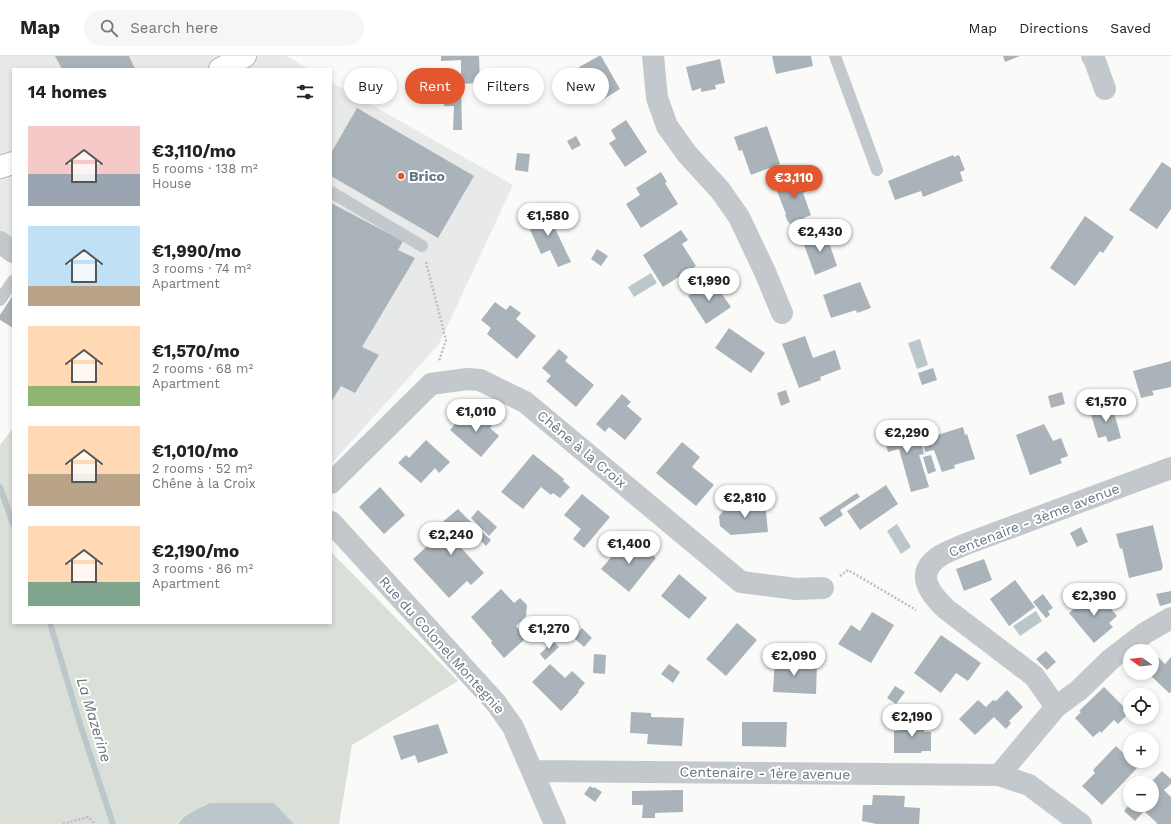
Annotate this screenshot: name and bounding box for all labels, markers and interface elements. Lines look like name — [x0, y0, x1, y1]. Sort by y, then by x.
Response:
search box — [84, 10, 364, 46]
text: Map — [20, 16, 60, 39]
icon: search — [98, 17, 120, 39]
text: Search here — [130, 19, 218, 37]
text: Map — [969, 20, 997, 36]
text: Directions — [1019, 20, 1088, 36]
text: Saved — [1110, 20, 1151, 36]
chip: Buy — [344, 68, 397, 104]
chip: Rent — [405, 68, 465, 104]
chip: Filters — [473, 68, 544, 104]
chip: New — [552, 68, 609, 104]
icon: filters — [294, 81, 316, 103]
text: 14 homes — [28, 82, 107, 102]
text: €3,110/mo — [152, 141, 236, 161]
icon: home — [60, 142, 108, 190]
text: 5 rooms · 138 m² — [152, 161, 258, 176]
pin: €3,110 — [761, 165, 827, 199]
place label: Brico — [409, 168, 445, 184]
text: €3,110 — [775, 170, 813, 185]
marker: Brico — [396, 171, 406, 181]
text: House — [152, 176, 192, 191]
pin: €1,580 — [515, 203, 581, 237]
text: €1,580 — [527, 208, 569, 223]
pin: €2,430 — [787, 219, 853, 253]
text: €2,430 — [797, 224, 843, 239]
text: €1,990/mo — [152, 241, 241, 261]
icon: home — [60, 242, 108, 290]
text: 3 rooms · 74 m² — [152, 261, 251, 276]
pin: €1,990 — [676, 268, 742, 302]
text: €1,990 — [688, 273, 730, 288]
text: Apartment — [152, 276, 220, 291]
text: €1,570/mo — [152, 341, 240, 361]
icon: home — [60, 342, 108, 390]
text: 2 rooms · 68 m² — [152, 361, 253, 376]
text: Apartment — [152, 376, 220, 391]
pin: €1,570 — [1073, 389, 1139, 423]
text: €1,570 — [1085, 394, 1127, 409]
pin: €1,010 — [443, 399, 509, 433]
text: €1,010 — [456, 404, 496, 419]
street label: Chêne à la Croix — [534, 407, 630, 491]
pin: €2,290 — [874, 420, 940, 454]
text: €2,290 — [885, 425, 929, 440]
text: €1,010/mo — [152, 441, 238, 461]
icon: home — [60, 442, 108, 490]
text: 2 rooms · 52 m² — [152, 461, 252, 476]
text: Chêne à la Croix — [152, 476, 256, 491]
street label: Centenaire - 3ème avenue — [946, 480, 1122, 560]
pin: €2,810 — [712, 485, 778, 519]
text: €2,810 — [724, 490, 766, 505]
pin: €2,240 — [418, 522, 484, 556]
text: €2,240 — [428, 527, 474, 542]
pin: €1,400 — [596, 531, 662, 565]
text: €1,400 — [607, 536, 651, 551]
text: €2,190/mo — [152, 541, 239, 561]
icon: home — [60, 542, 108, 590]
text: 3 rooms · 86 m² — [152, 561, 253, 576]
street label: Rue du Colonel Montegnie — [376, 573, 508, 717]
text: Apartment — [152, 576, 220, 591]
pin: €2,390 — [1061, 583, 1127, 617]
text: €2,390 — [1072, 588, 1116, 603]
pin: €1,270 — [516, 616, 582, 650]
text: €1,270 — [528, 621, 570, 636]
pin: €2,090 — [761, 643, 827, 677]
north arrow — [1123, 644, 1159, 680]
map controls — [1123, 644, 1159, 812]
text: €2,090 — [771, 648, 817, 663]
water label: La Mazerine — [73, 676, 115, 764]
button: locate — [1123, 688, 1159, 724]
pin: €2,190 — [879, 704, 945, 738]
text: €2,190 — [891, 709, 933, 724]
button: + — [1123, 732, 1159, 768]
street label: Centenaire - 1ère avenue — [679, 764, 851, 782]
button: − — [1123, 776, 1159, 812]

